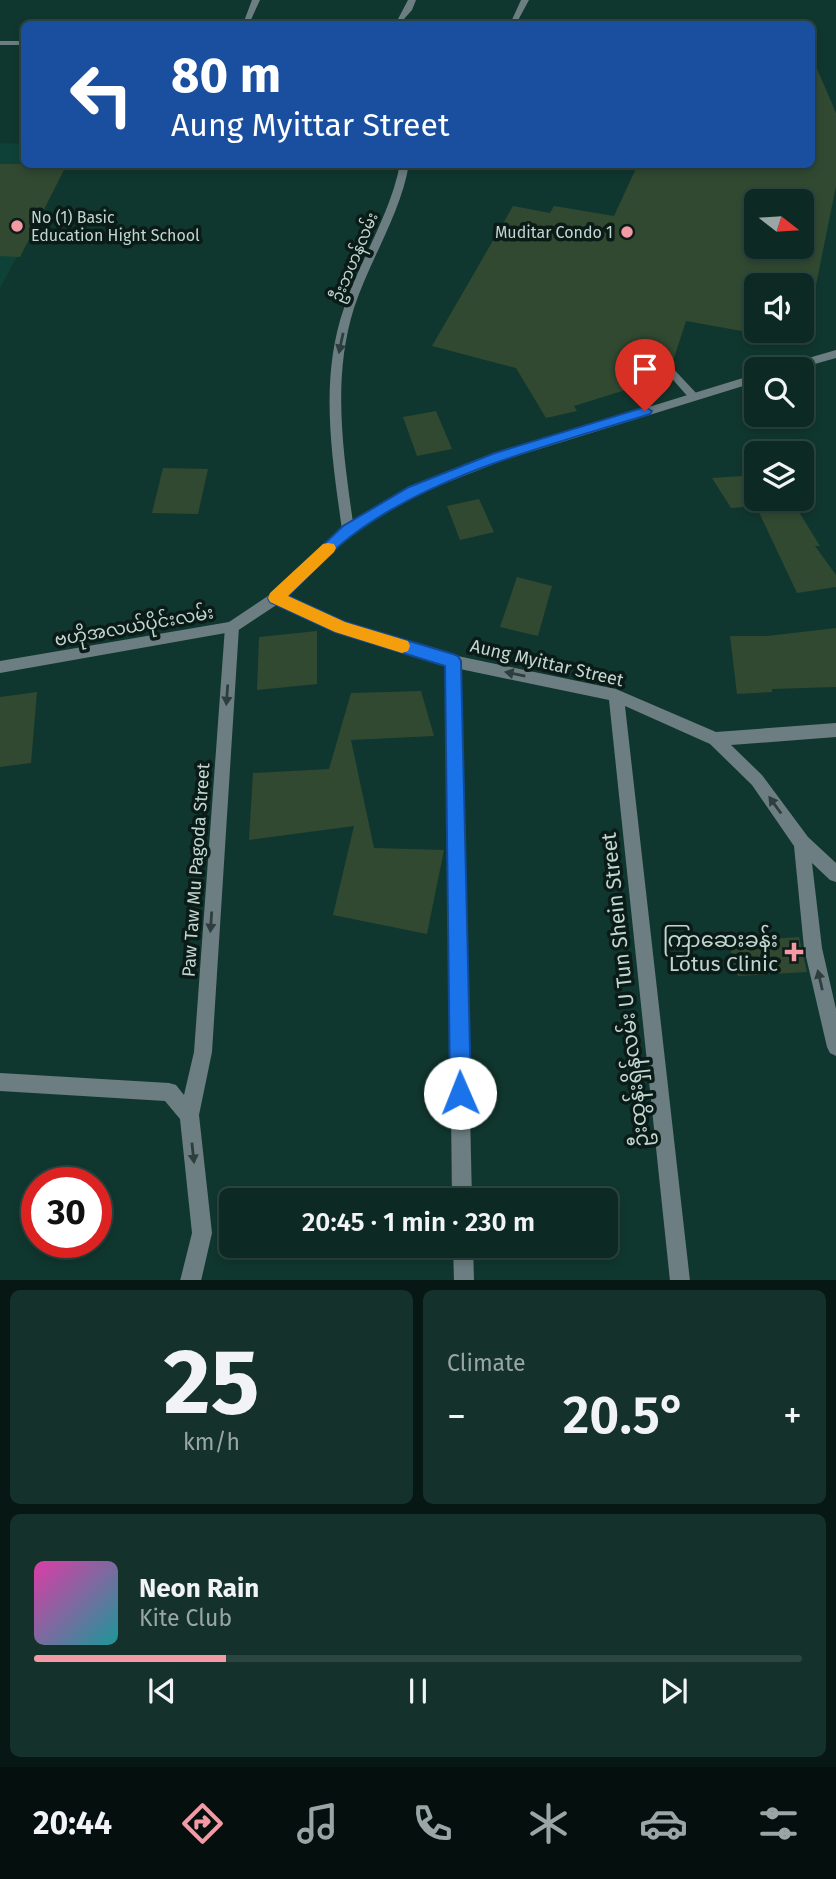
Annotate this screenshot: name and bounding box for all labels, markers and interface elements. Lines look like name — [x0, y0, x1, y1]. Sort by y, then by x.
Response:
text: 80 m — [171, 46, 281, 105]
icon: left — [56, 49, 147, 140]
text: Aung Myittar Street — [171, 106, 449, 144]
north arrow — [744, 189, 814, 259]
map controls — [744, 189, 814, 511]
place label: No (1) Basic Education Hight School — [31, 208, 200, 245]
street label: ဦးဘဟန်လမ်း — [325, 209, 386, 306]
marker: No (1) Basic Education Hight School — [9, 218, 25, 234]
place label: Muditar Condo 1 — [495, 223, 613, 242]
marker: Muditar Condo 1 — [619, 224, 635, 240]
button: sound — [744, 273, 814, 343]
one-way arrow — [336, 332, 347, 354]
pin — [615, 339, 675, 411]
icon: arrive — [626, 350, 664, 388]
button: search — [744, 357, 814, 427]
button: layers — [744, 441, 814, 511]
street label: ဗဟိုအလယ်ပိုင်းလမ်း — [52, 598, 216, 655]
street label: Aung Myittar Street — [468, 635, 626, 691]
one-way arrow — [504, 669, 526, 680]
one-way arrow — [221, 684, 232, 706]
street label: Paw Taw Mu Pagoda Street — [178, 762, 214, 978]
one-way arrow — [768, 796, 782, 814]
street label: ဦးထွန်းရှိန်လမ်း U Tun Shein Street — [593, 830, 658, 1149]
one-way arrow — [206, 911, 217, 933]
place label: ကြာဆေးခန်း Lotus Clinic — [663, 924, 778, 977]
marker: ကြာဆေးခန်း Lotus Clinic — [784, 942, 804, 962]
one-way arrow — [814, 969, 825, 991]
position arrow — [423, 1056, 497, 1130]
one-way arrow — [188, 1142, 199, 1164]
speed limit sign: 30 — [21, 1167, 112, 1258]
text: 20:45 · 1 min · 230 m — [302, 1207, 535, 1238]
text: 25 — [164, 1328, 259, 1437]
text: Climate — [447, 1349, 526, 1377]
text: 20.5° — [563, 1384, 686, 1447]
text: − — [447, 1393, 466, 1439]
text: + — [783, 1393, 802, 1439]
text: km/h — [183, 1428, 240, 1456]
text: Neon Rain — [139, 1573, 259, 1604]
text: Kite Club — [139, 1604, 232, 1632]
icon: previous — [143, 1672, 181, 1710]
icon: pause — [399, 1672, 437, 1710]
icon: next — [655, 1672, 693, 1710]
icon: directions — [178, 1799, 227, 1848]
icon: music — [293, 1799, 342, 1848]
icon: phone — [408, 1799, 457, 1848]
icon: climate — [524, 1799, 573, 1848]
icon: car — [639, 1799, 688, 1848]
icon: filters — [754, 1799, 803, 1848]
text: 20:44 — [33, 1804, 112, 1842]

